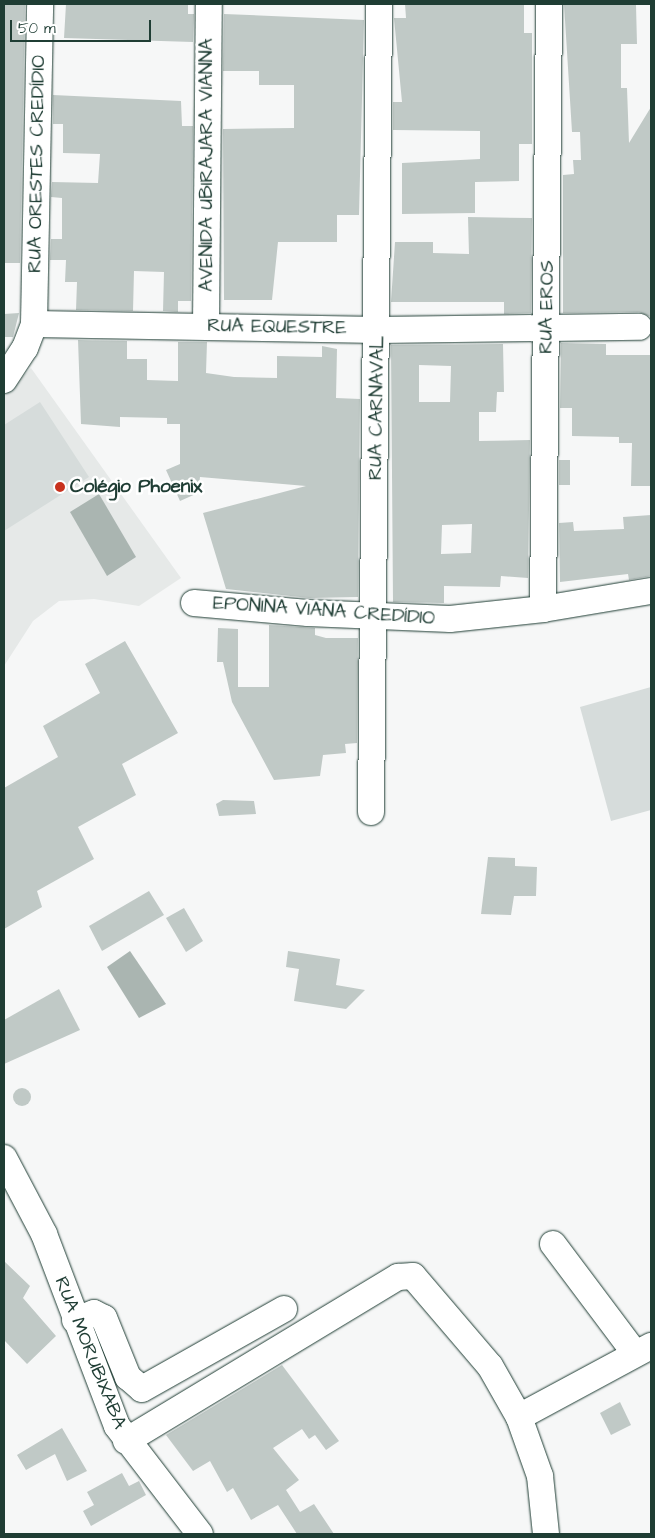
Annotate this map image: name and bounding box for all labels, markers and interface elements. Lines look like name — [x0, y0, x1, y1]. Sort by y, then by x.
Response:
scale bar — [12, 10, 154, 42]
text: 50 m — [18, 18, 56, 39]
street label: AVENIDA UBIRAJARA VIANNA — [196, 38, 218, 292]
street label: RUA ORESTES CREDÍDIO — [24, 55, 50, 273]
street label: RUA EROS — [535, 260, 559, 354]
street label: RUA EQUESTRE — [207, 314, 347, 340]
street label: RUA CARNAVAL — [364, 336, 390, 480]
place label: Colégio Phoenix — [70, 476, 202, 498]
marker: Colégio Phoenix — [54, 481, 66, 493]
street label: EPONINA VIANA CREDÍDIO — [212, 592, 436, 630]
street label: RUA MORUBIXABA — [49, 1273, 131, 1433]

